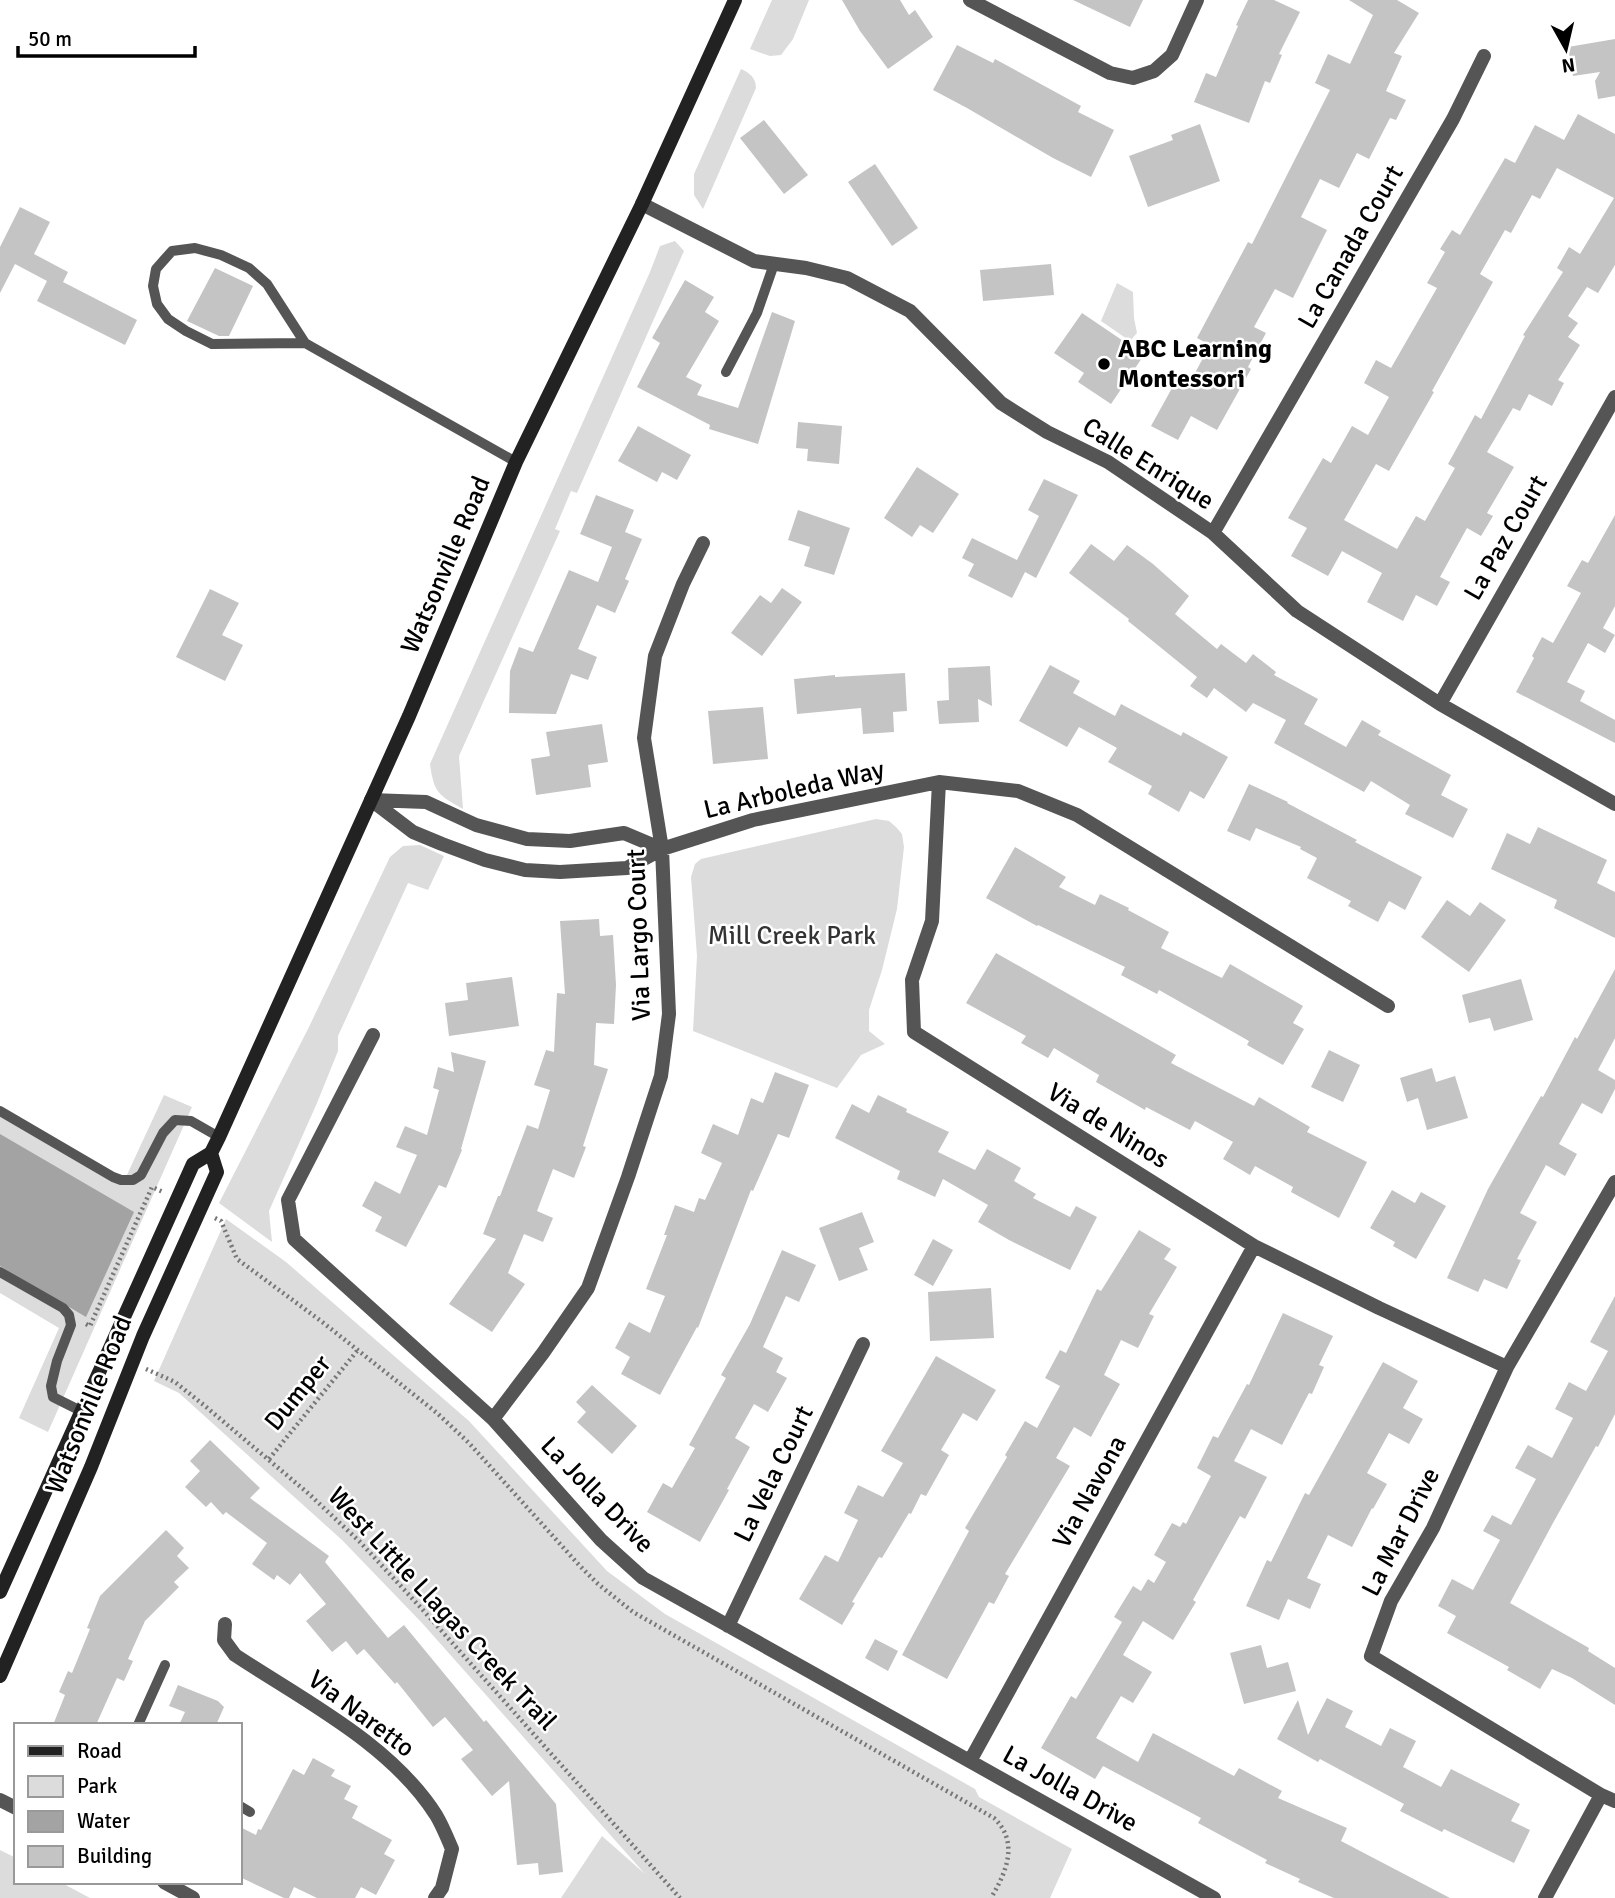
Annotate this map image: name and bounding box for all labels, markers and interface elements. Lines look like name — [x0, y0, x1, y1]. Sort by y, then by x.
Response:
scale bar — [18, 14, 194, 58]
north arrow — [1531, 14, 1601, 84]
text: 50 m — [28, 26, 72, 52]
text: N — [1560, 52, 1576, 78]
street label: La Canada Court — [1291, 160, 1411, 334]
place label: ABC Learning Montessori — [1118, 333, 1272, 395]
marker: ABC Learning Montessori — [1096, 356, 1112, 372]
street label: Calle Enrique — [1076, 411, 1220, 517]
street label: La Paz Court — [1457, 470, 1555, 606]
street label: Watsonville Road — [394, 472, 498, 658]
street label: La Arboleda Way — [701, 754, 887, 826]
street label: Via Largo Court — [620, 848, 658, 1022]
park label: Mill Creek Park — [708, 920, 876, 952]
street label: Via de Ninos — [1041, 1076, 1175, 1176]
street label: Watsonville Road — [39, 1311, 139, 1499]
street label: Dumper — [258, 1348, 338, 1437]
street label: La Vela Court — [727, 1401, 821, 1547]
street label: La Jolla Drive — [534, 1430, 660, 1560]
street label: Via Navona — [1046, 1430, 1134, 1554]
street label: La Mar Drive — [1355, 1462, 1447, 1602]
street label: West Little Llagas Creek Trail — [321, 1481, 563, 1737]
street label: Via Naretto — [301, 1664, 421, 1764]
legend — [14, 1723, 242, 1884]
text: Road — [77, 1738, 122, 1764]
street label: La Jolla Drive — [997, 1739, 1143, 1839]
text: Park — [77, 1773, 118, 1799]
text: Water — [77, 1808, 130, 1834]
text: Building — [77, 1843, 152, 1869]

